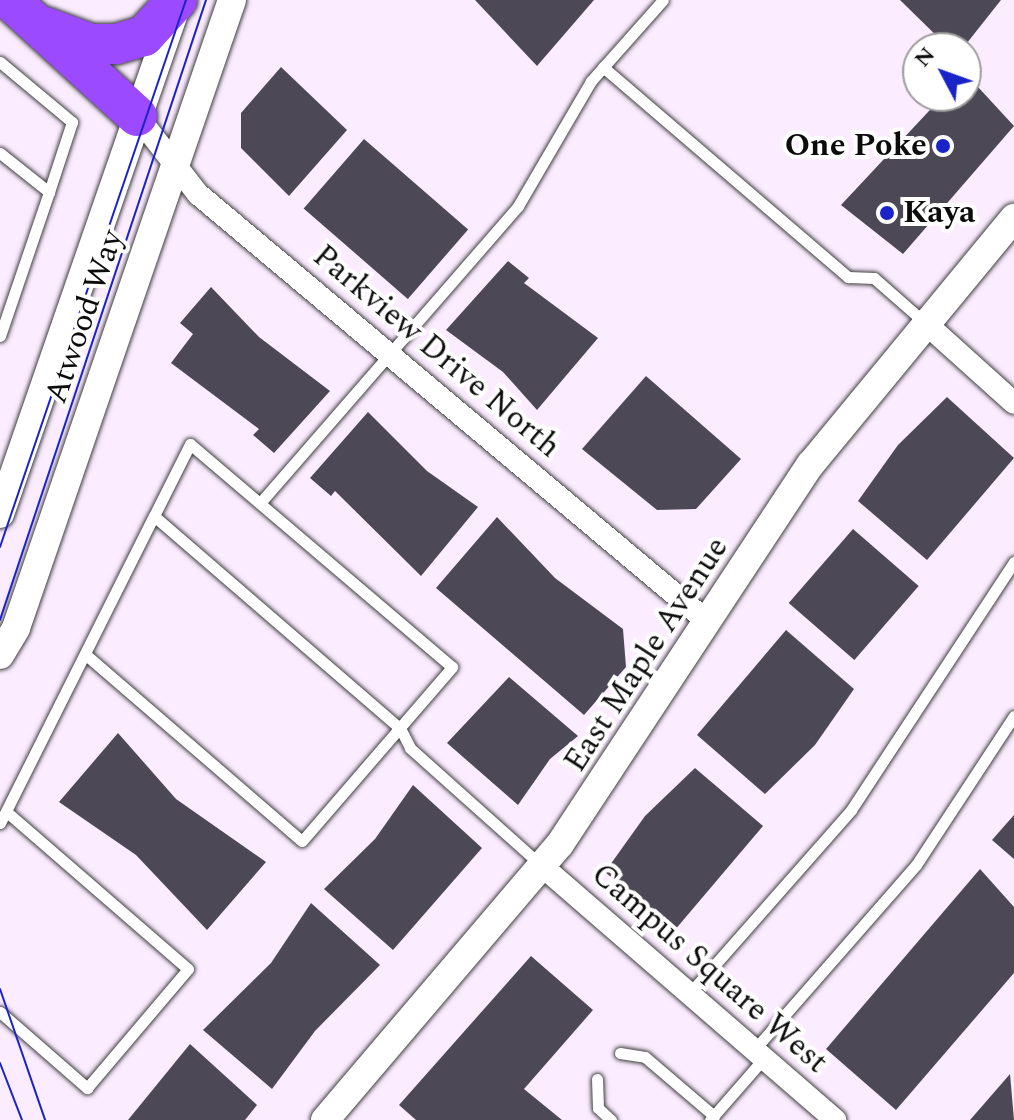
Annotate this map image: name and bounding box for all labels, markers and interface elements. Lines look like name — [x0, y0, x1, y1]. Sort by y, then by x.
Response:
north arrow — [902, 32, 982, 112]
text: N — [907, 40, 943, 75]
place label: One Poke — [785, 127, 927, 165]
marker: One Poke — [934, 137, 952, 155]
place label: Kaya — [903, 194, 975, 232]
marker: Kaya — [878, 204, 896, 222]
street label: Atwood Way — [37, 225, 133, 409]
street label: Parkview Drive North — [305, 237, 567, 467]
street label: East Maple Avenue — [557, 530, 737, 780]
street label: Campus Square West — [583, 856, 835, 1082]

